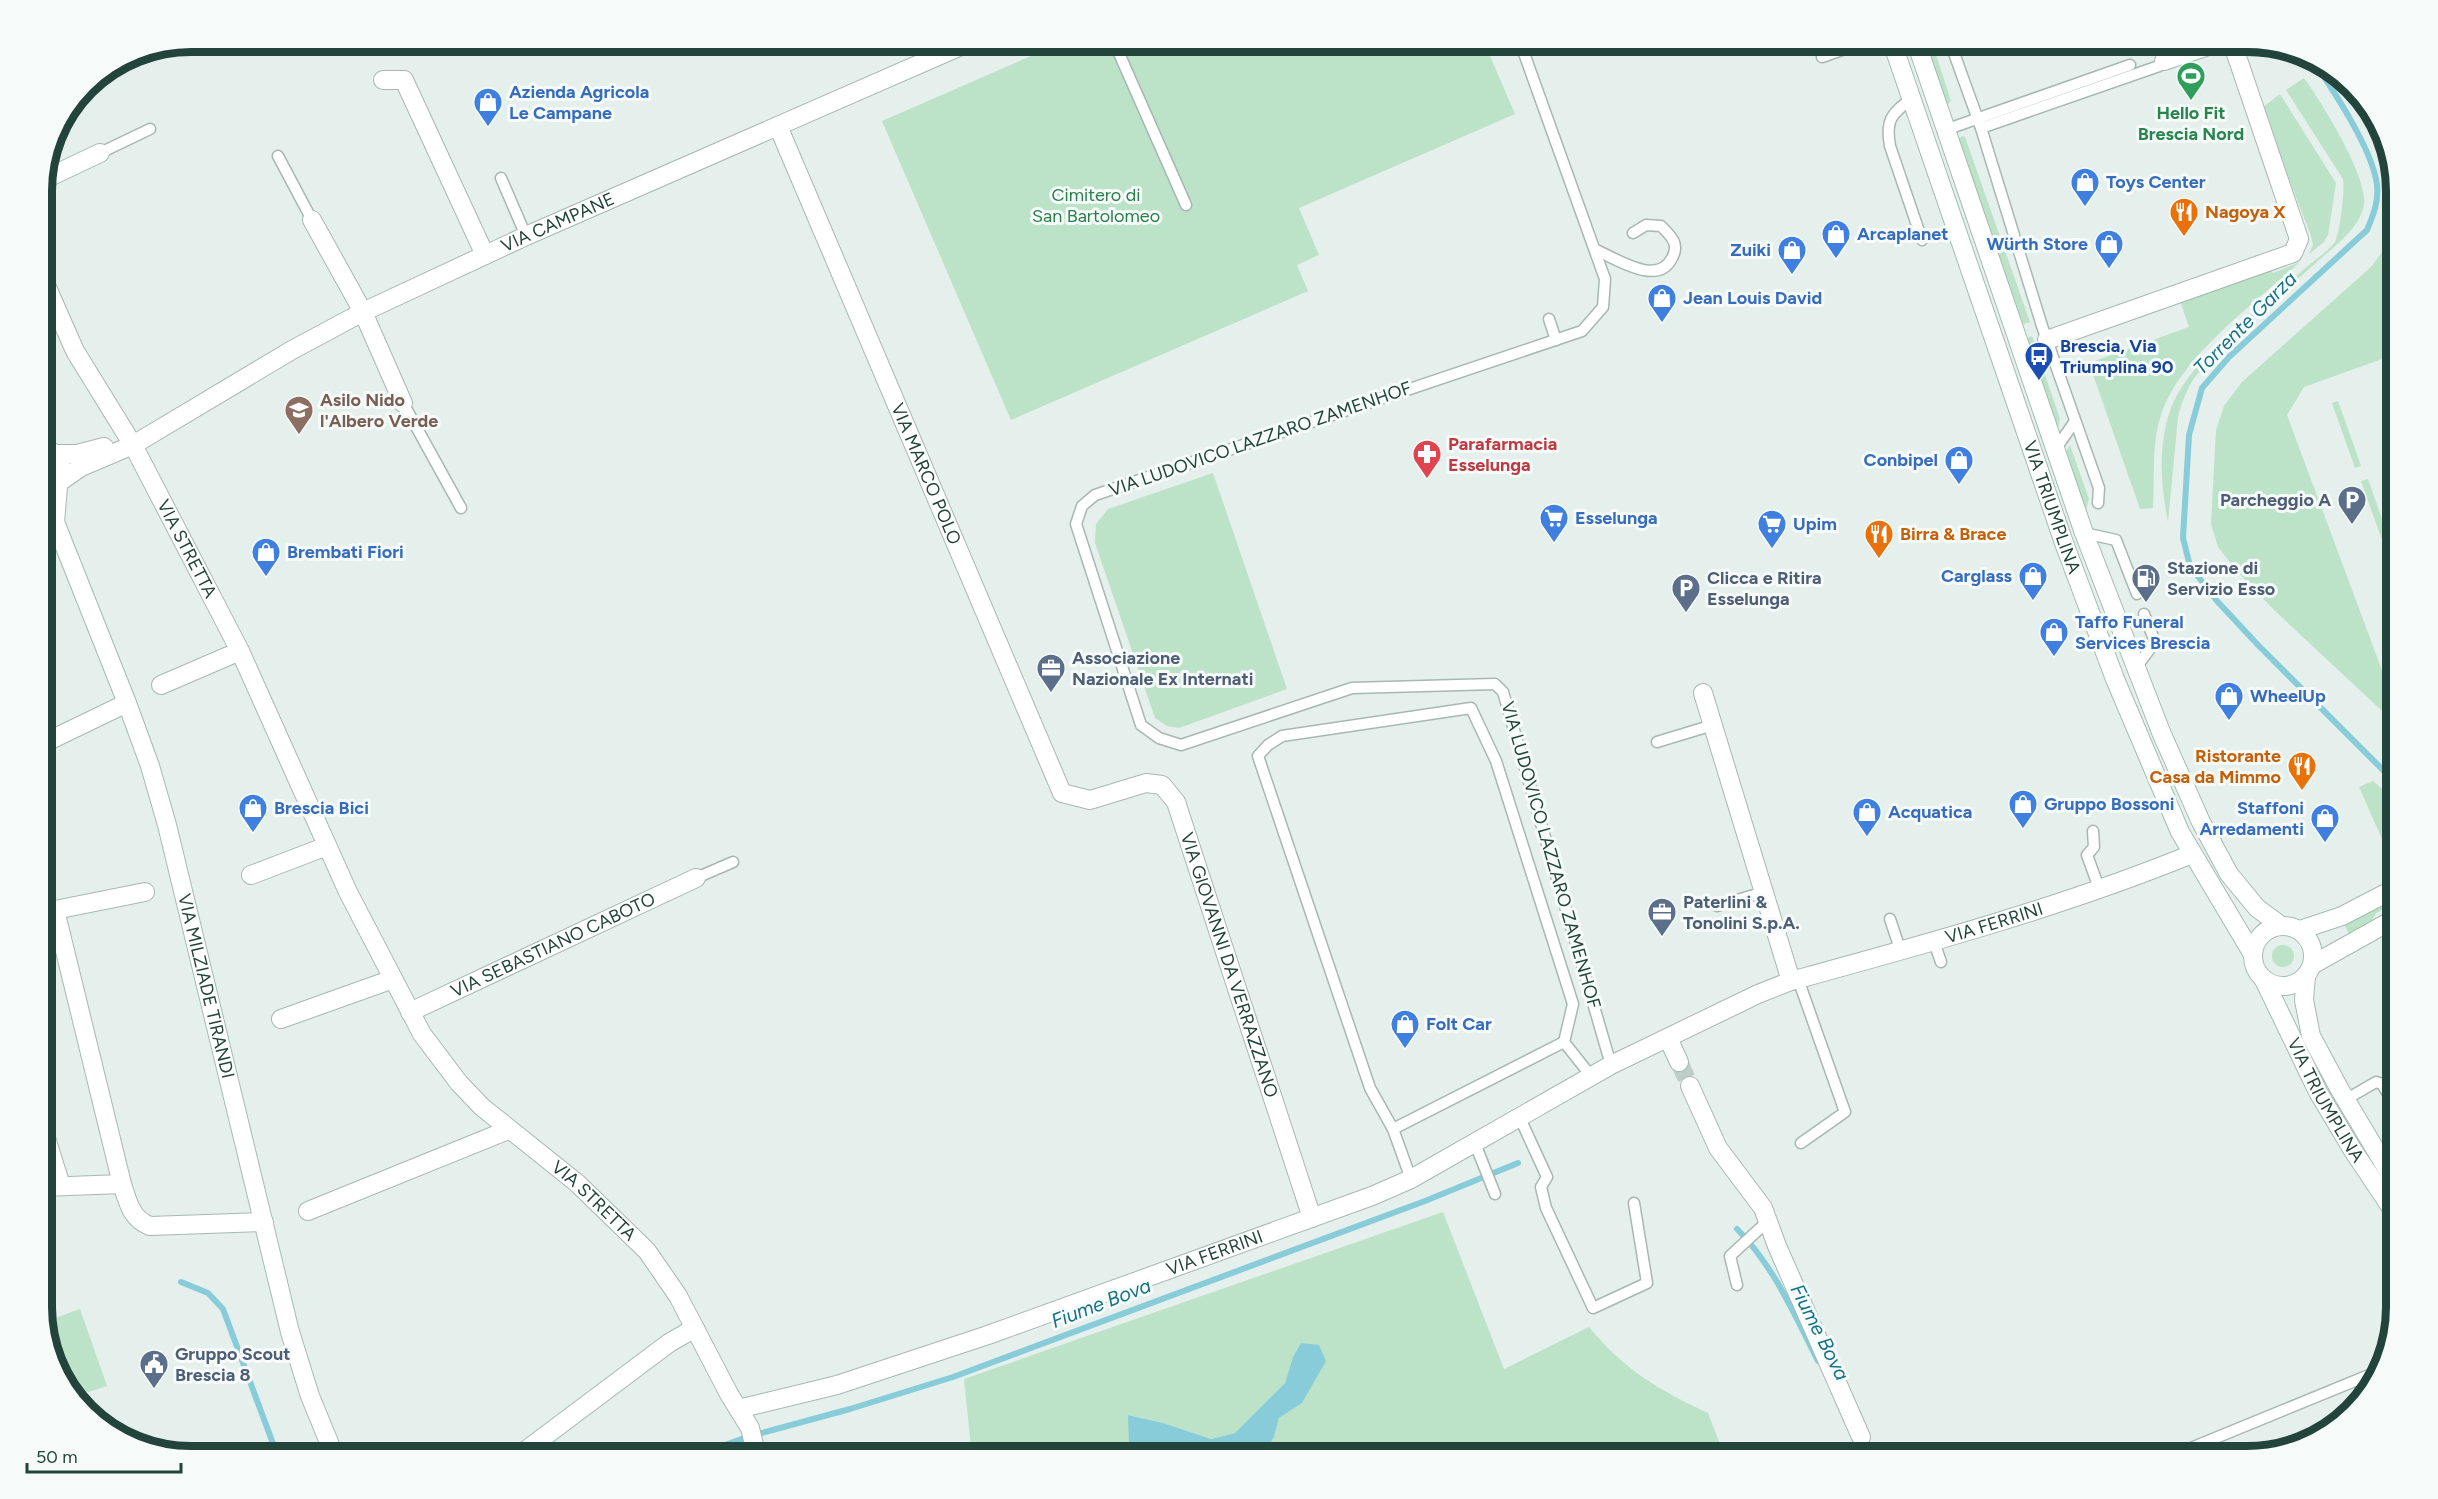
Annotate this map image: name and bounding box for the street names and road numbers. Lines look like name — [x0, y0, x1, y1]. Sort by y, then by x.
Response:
street label: VIA CAMPANE — [498, 188, 618, 257]
street label: VIA LUDOVICO LAZZARO ZAMENHOF — [1106, 377, 1414, 501]
street label: VIA MARCO POLO — [886, 400, 966, 548]
street label: VIA TRIUMPLINA — [2019, 438, 2085, 577]
street label: VIA STRETTA — [152, 496, 222, 602]
street label: VIA LUDOVICO LAZZARO ZAMENHOF — [1497, 699, 1606, 1011]
street label: VIA GIOVANNI DA VERRAZZANO — [1176, 830, 1283, 1100]
street label: VIA SEBASTIANO CABOTO — [447, 888, 659, 1002]
street label: VIA MILZIADE TIRANDI — [173, 892, 239, 1081]
street label: VIA FERRINI — [1943, 898, 2046, 948]
street label: VIA TRIUMPLINA — [2283, 1034, 2369, 1167]
street label: VIA STRETTA — [547, 1156, 641, 1245]
street label: VIA FERRINI — [1164, 1225, 1266, 1280]

